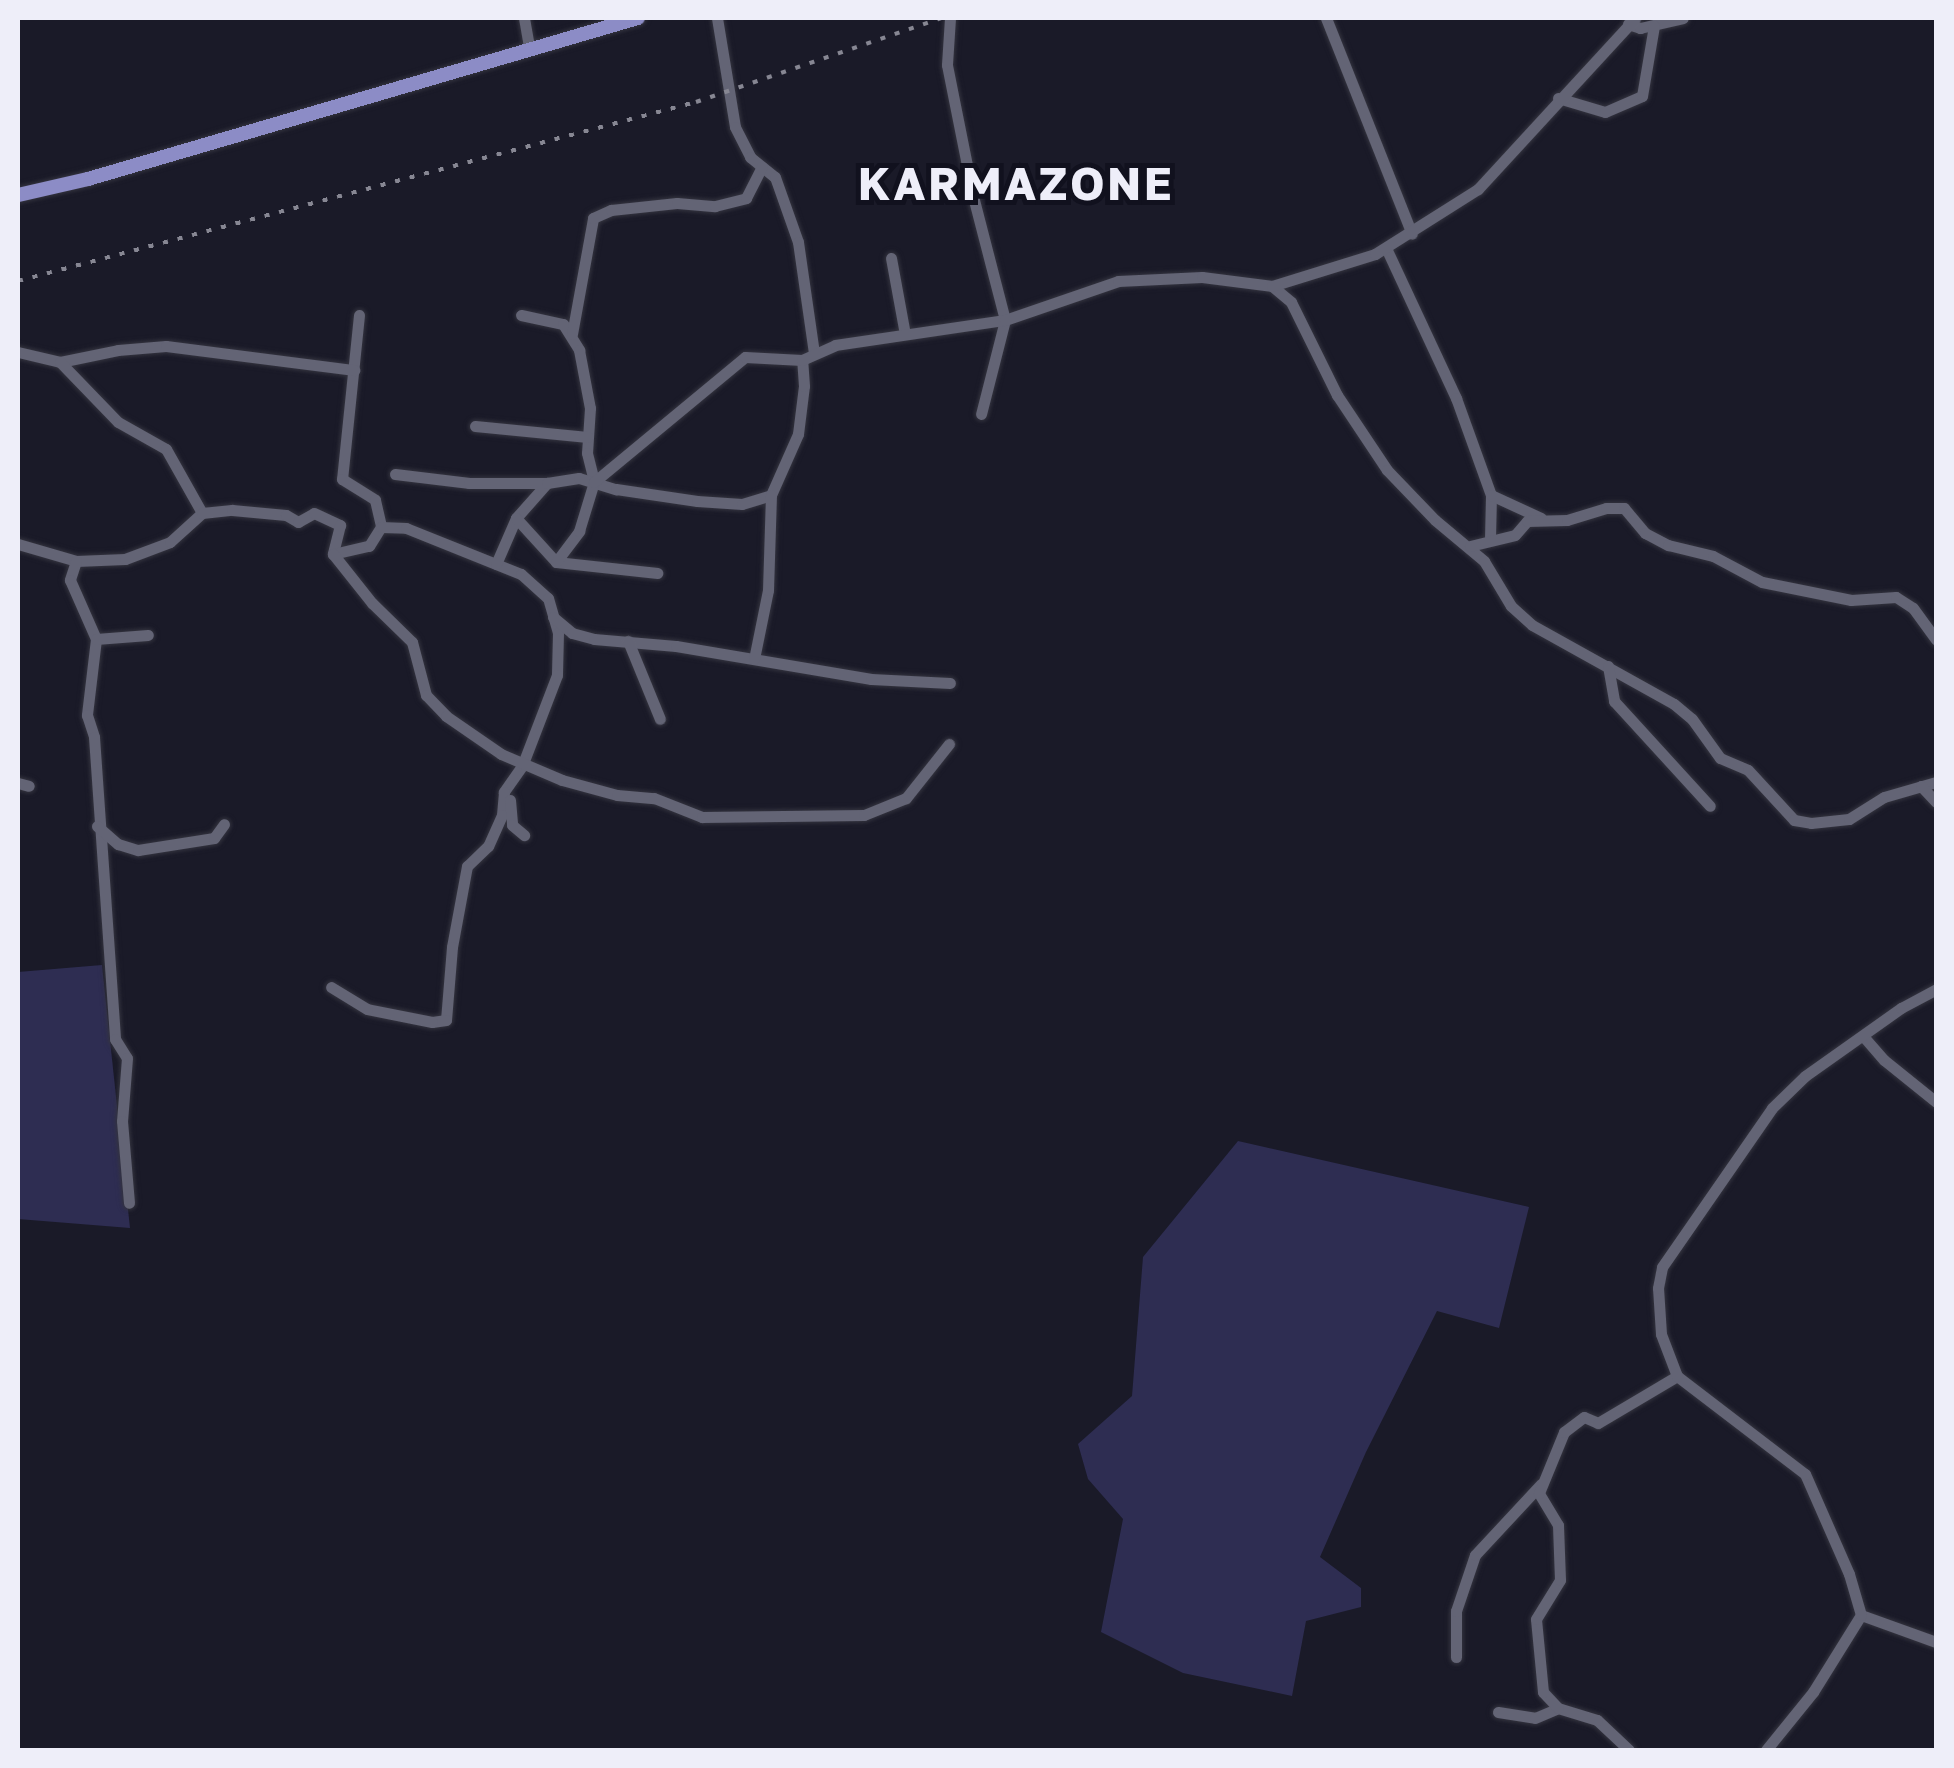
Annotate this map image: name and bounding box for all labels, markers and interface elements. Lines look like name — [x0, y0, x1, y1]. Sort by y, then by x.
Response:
district label: KARMAZONE — [858, 157, 1174, 211]

